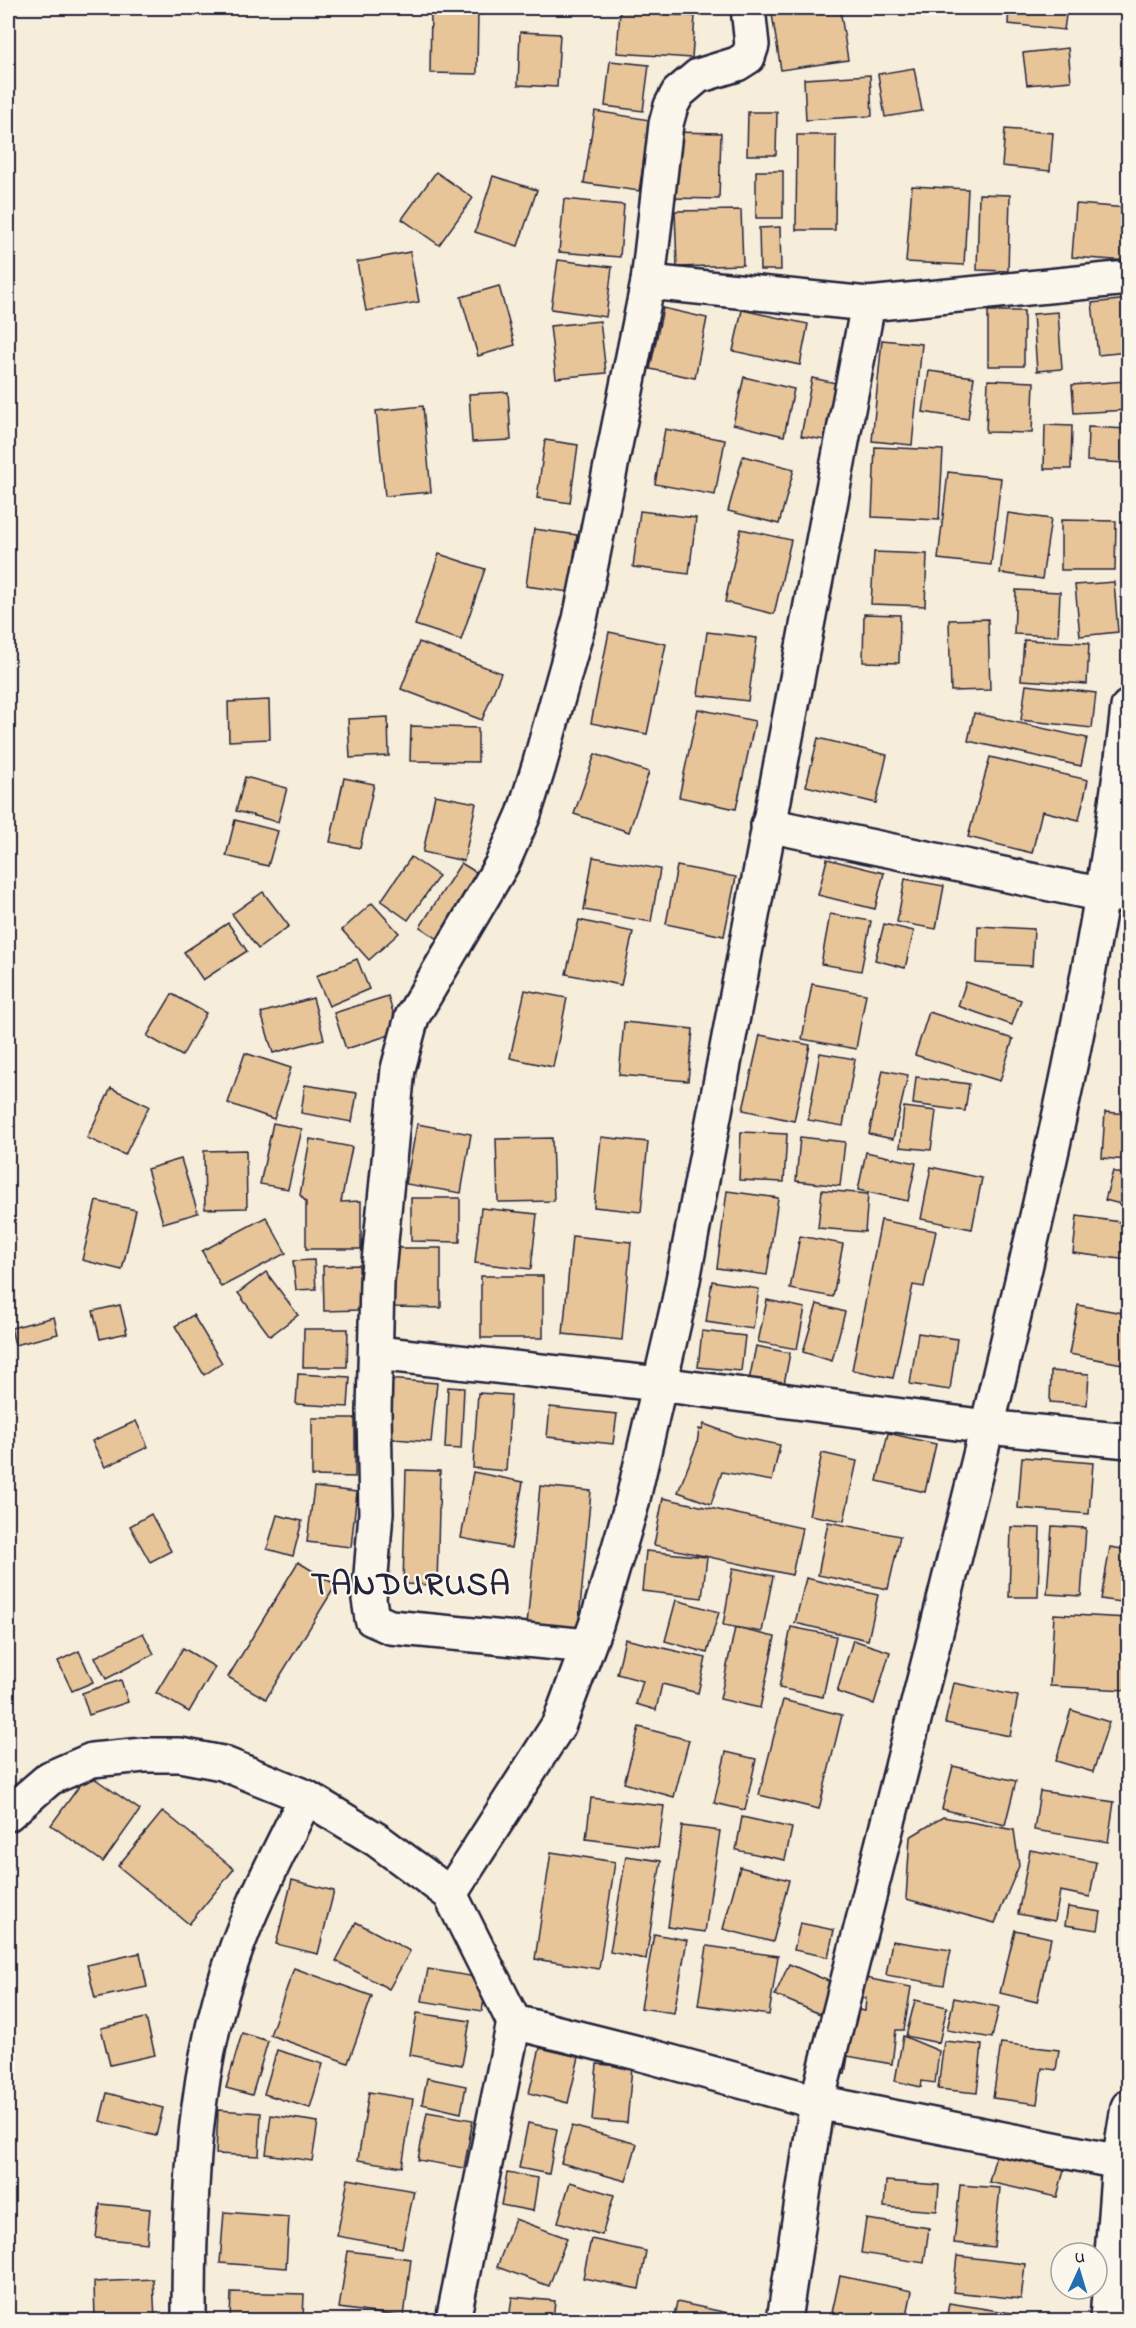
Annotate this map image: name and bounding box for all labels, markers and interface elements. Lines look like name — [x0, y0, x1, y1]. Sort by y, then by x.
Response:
district label: TANDURUSA — [311, 1562, 511, 1610]
north arrow — [1049, 2241, 1109, 2301]
text: U — [1074, 2246, 1086, 2270]

